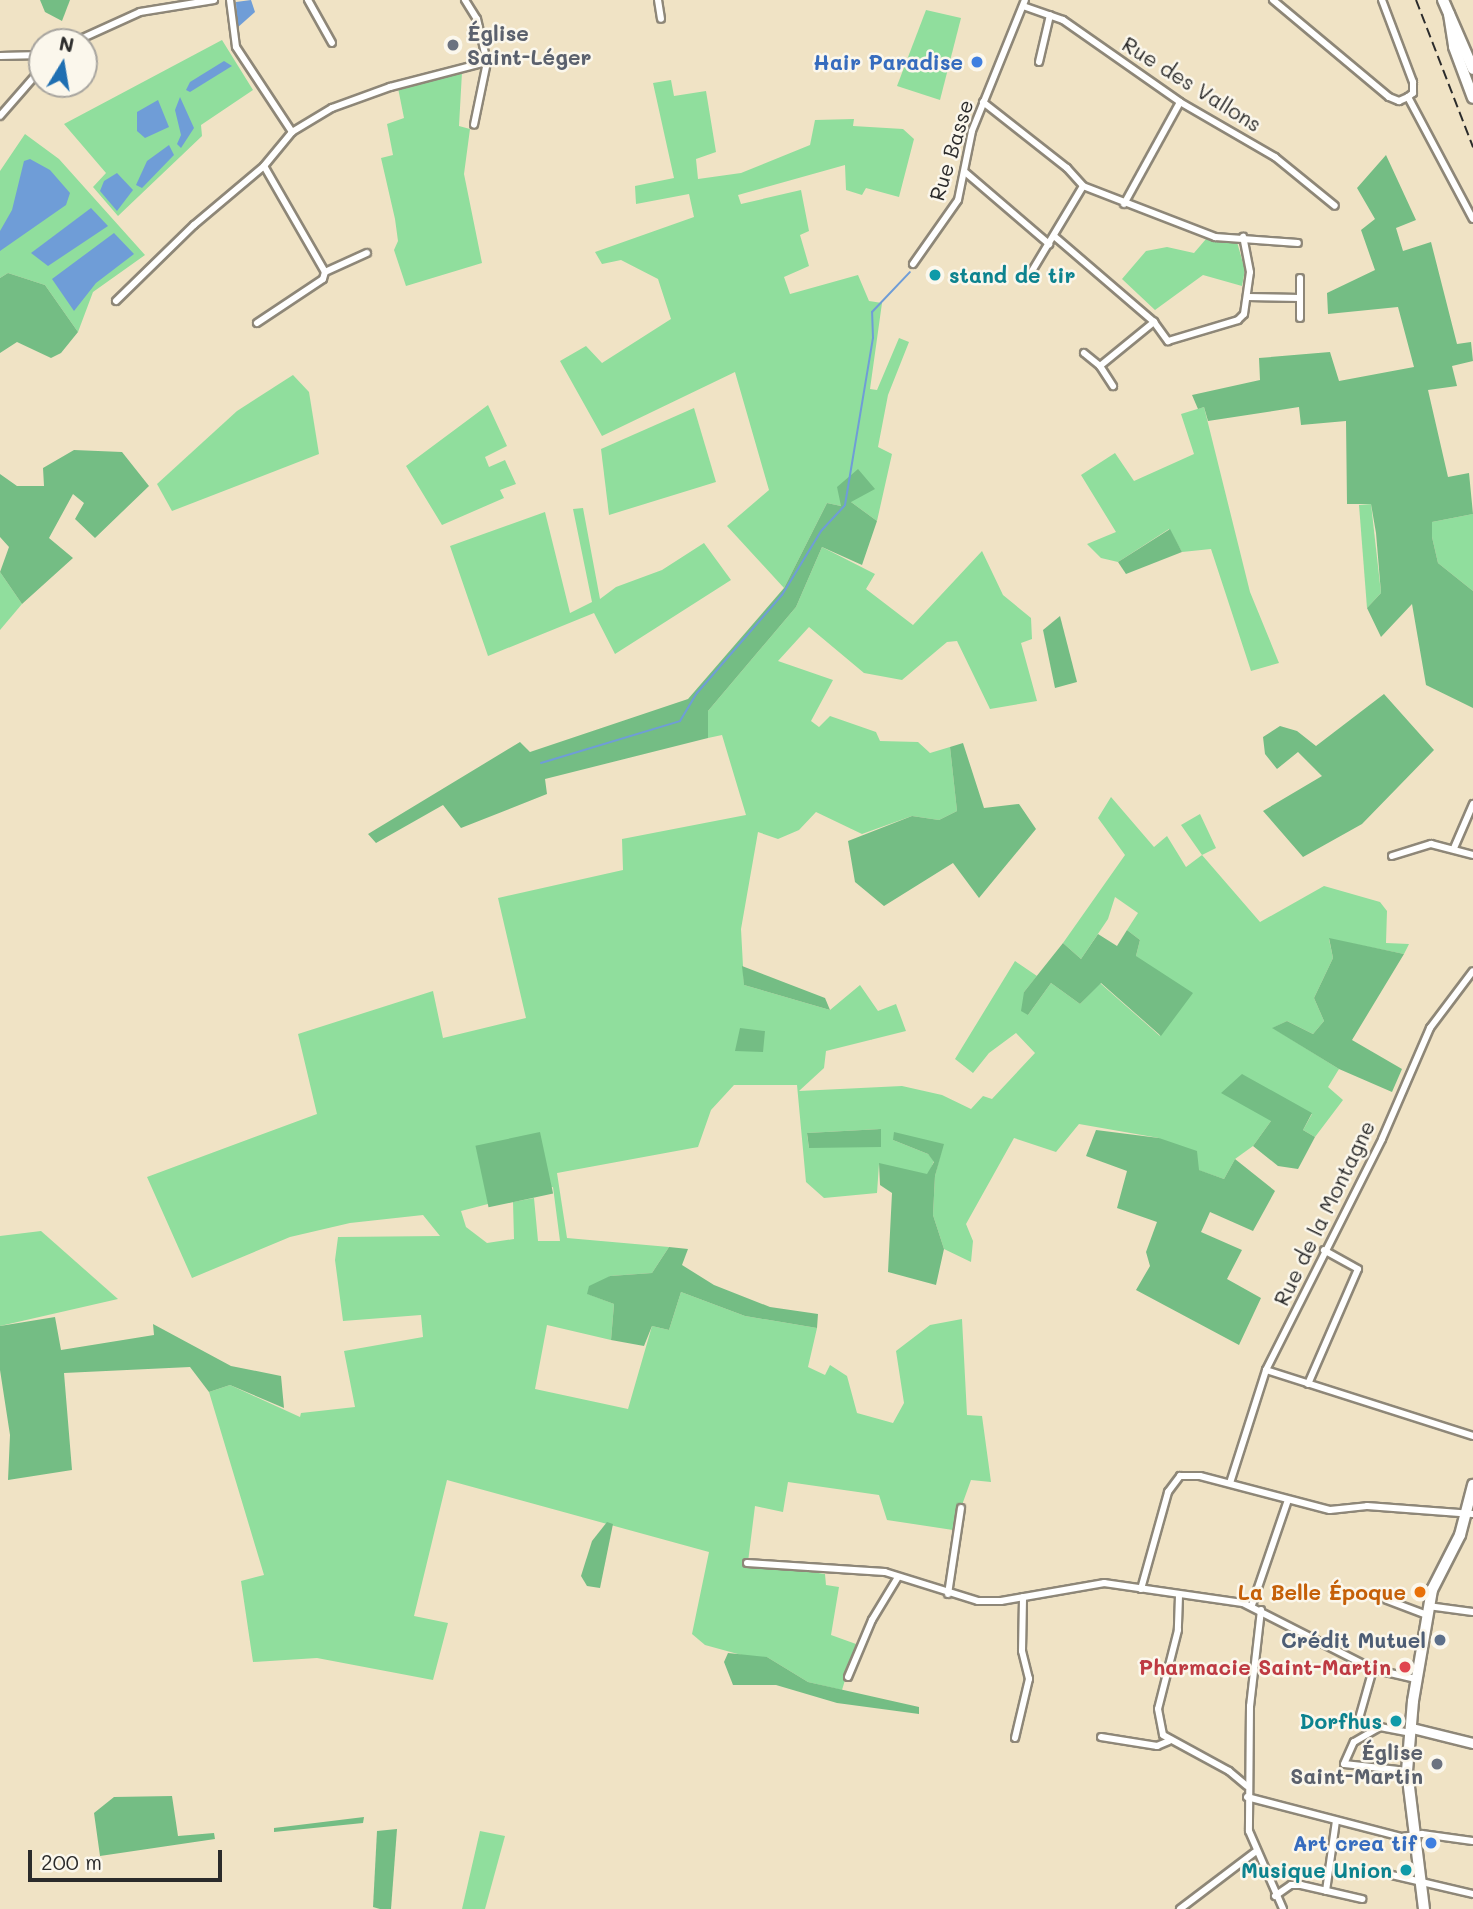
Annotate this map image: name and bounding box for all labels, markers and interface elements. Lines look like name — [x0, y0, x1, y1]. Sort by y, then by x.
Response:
place label: Église Saint-Léger — [467, 20, 591, 70]
north arrow — [28, 28, 98, 98]
text: N — [57, 30, 76, 58]
street label: Rue des Vallons — [1118, 31, 1266, 137]
marker: Église Saint-Léger — [445, 37, 461, 53]
place label: Hair Paradise — [813, 49, 963, 75]
marker: Hair Paradise — [969, 54, 985, 70]
street label: Rue Basse — [924, 96, 978, 204]
place label: stand de tir — [949, 262, 1075, 288]
marker: stand de tir — [927, 267, 943, 283]
street label: Rue de la Montagne — [1268, 1116, 1380, 1310]
place label: La Belle Époque — [1238, 1579, 1406, 1605]
marker: La Belle Époque — [1412, 1584, 1428, 1600]
place label: Crédit Mutuel — [1281, 1627, 1426, 1653]
marker: Crédit Mutuel — [1432, 1632, 1448, 1648]
place label: Pharmacie Saint-Martin — [1139, 1654, 1391, 1680]
marker: Pharmacie Saint-Martin — [1397, 1659, 1413, 1675]
place label: Dorfhus — [1299, 1708, 1382, 1734]
marker: Dorfhus — [1388, 1713, 1404, 1729]
place label: Église Saint-Martin — [1290, 1739, 1423, 1789]
marker: Église Saint-Martin — [1429, 1756, 1445, 1772]
place label: Art crea tif — [1293, 1830, 1417, 1856]
marker: Art crea tif — [1423, 1835, 1439, 1851]
scale bar — [32, 1836, 226, 1880]
text: 200 m — [41, 1848, 102, 1875]
place label: Musique Union — [1241, 1857, 1392, 1883]
marker: Musique Union — [1398, 1862, 1414, 1878]

